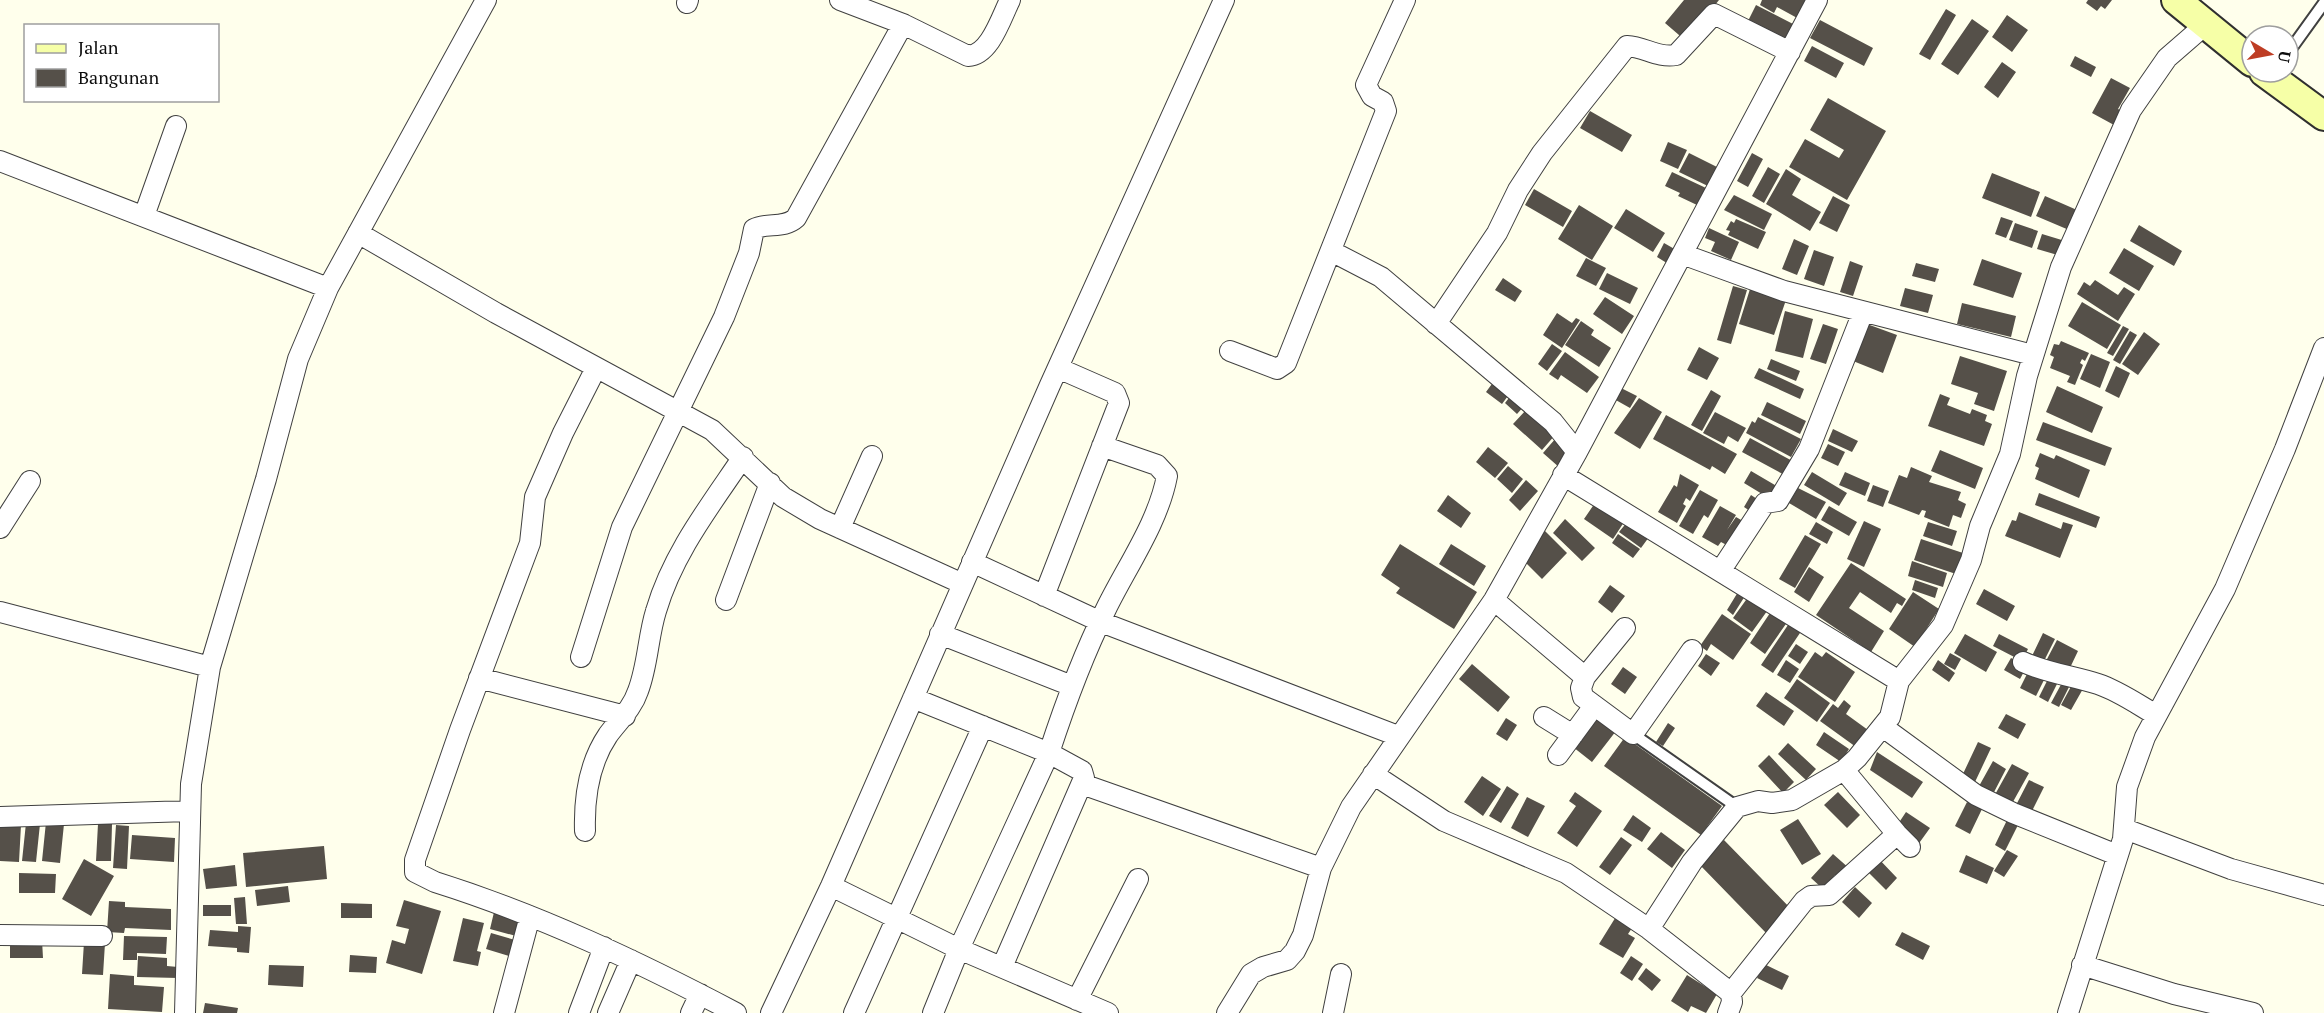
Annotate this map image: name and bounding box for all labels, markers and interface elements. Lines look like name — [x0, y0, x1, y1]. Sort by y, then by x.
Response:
legend — [24, 24, 219, 102]
north arrow — [2240, 24, 2300, 84]
text: Jalan — [78, 35, 119, 59]
text: U — [2273, 49, 2297, 65]
text: Bangunan — [78, 65, 159, 89]

